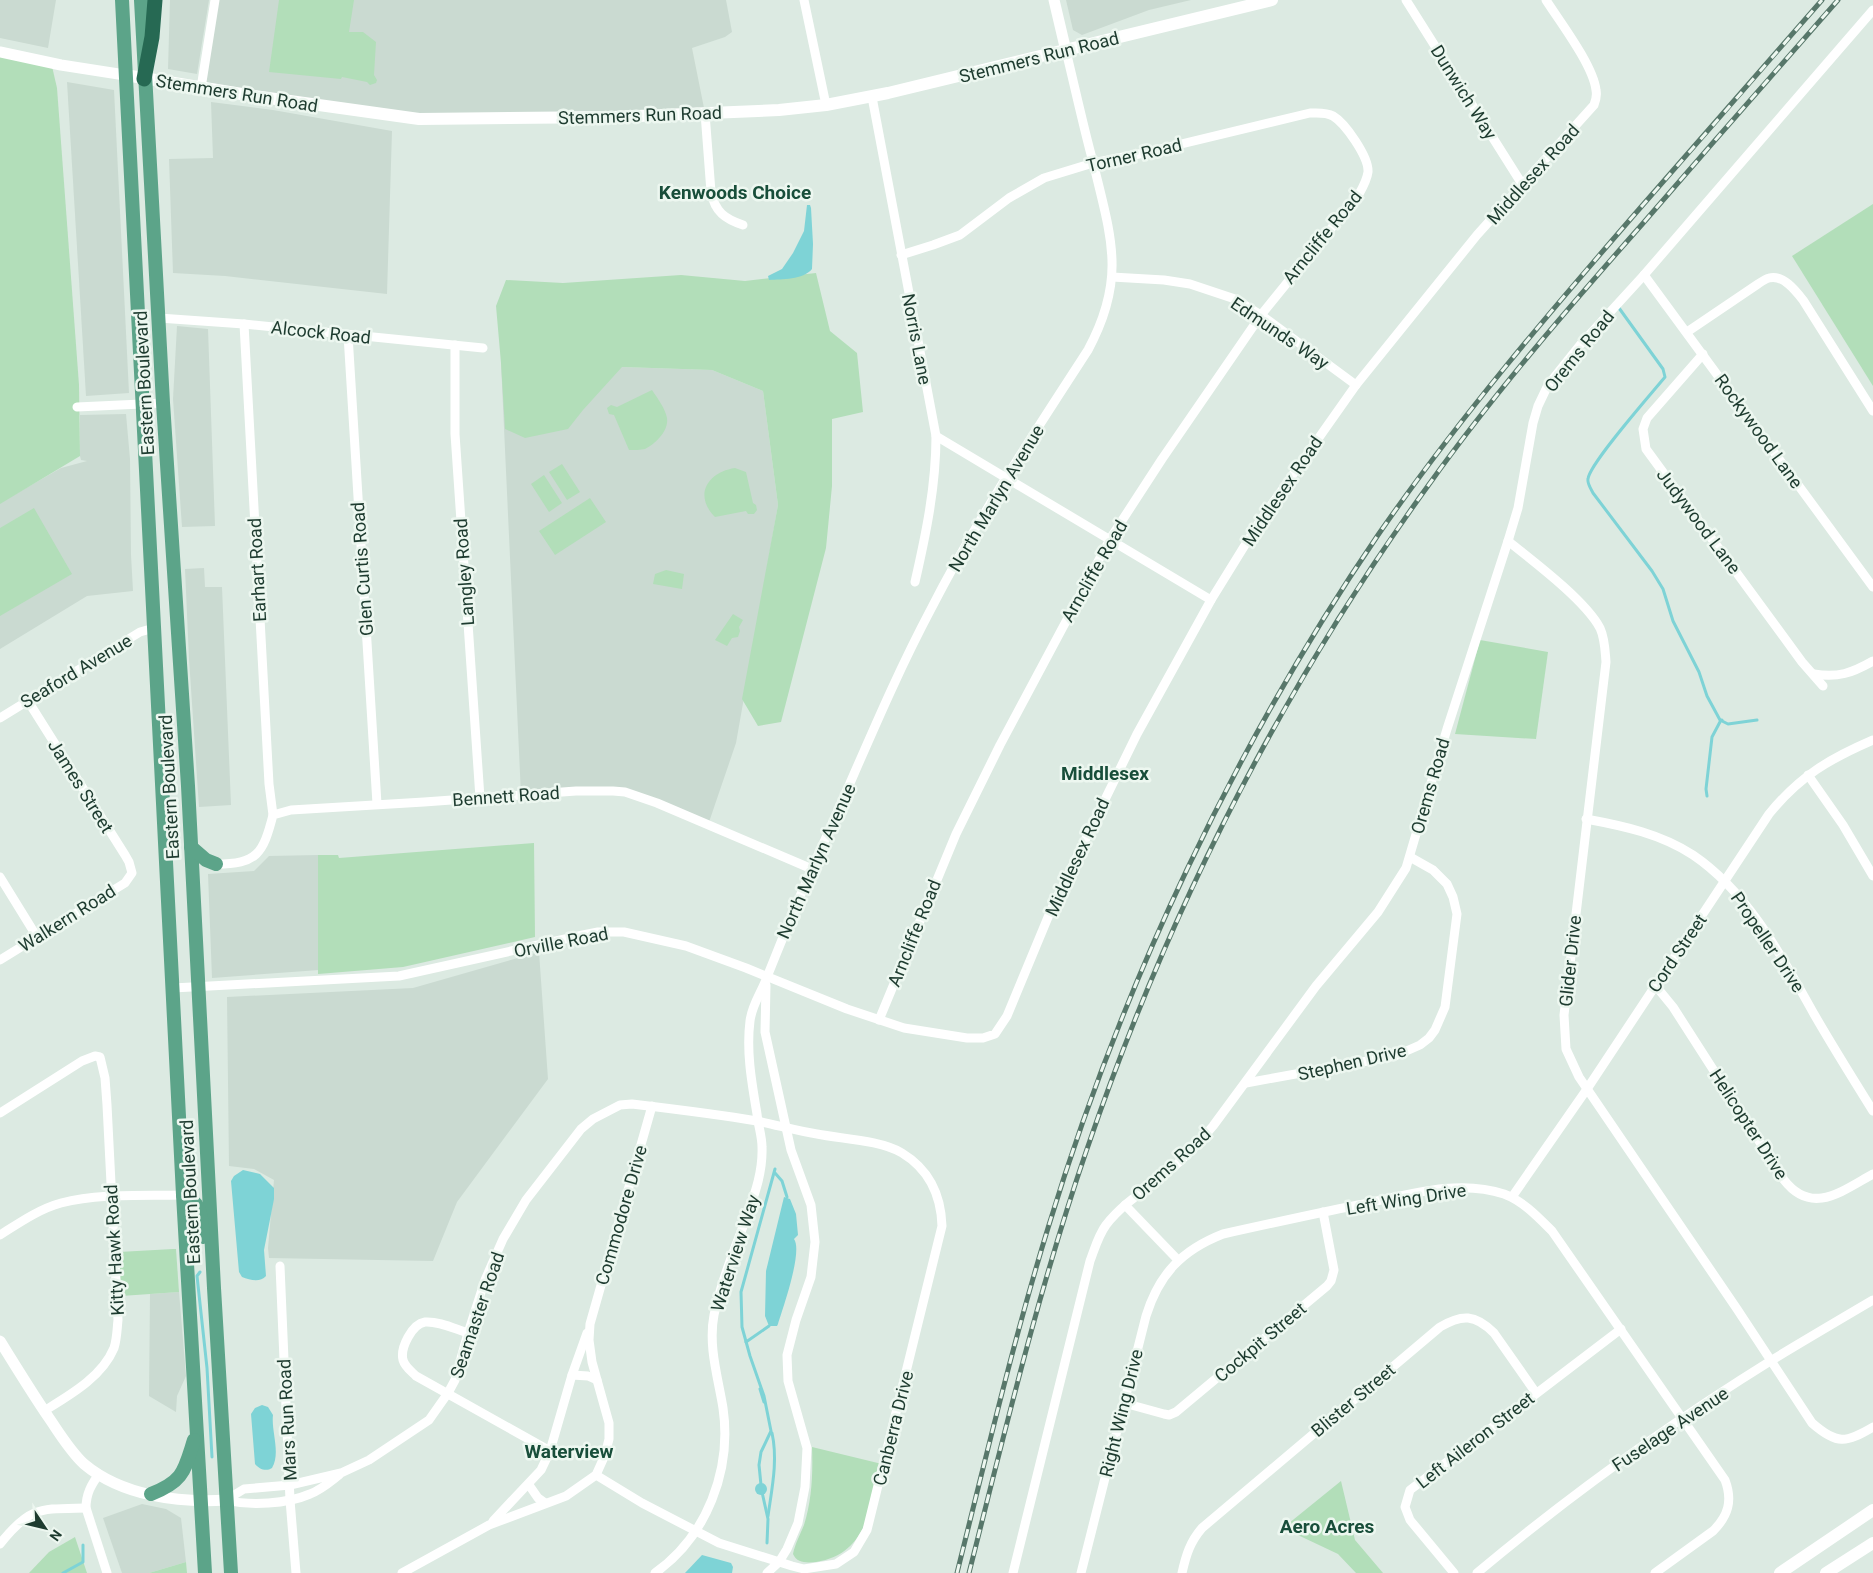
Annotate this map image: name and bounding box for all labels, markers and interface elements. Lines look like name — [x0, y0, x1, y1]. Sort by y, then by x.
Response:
street label: Stemmers Run Road — [957, 27, 1121, 87]
street label: Dunwich Way — [1427, 41, 1502, 143]
street label: Stemmers Run Road — [154, 70, 320, 116]
street label: Stemmers Run Road — [558, 102, 722, 128]
street label: Middlesex Road — [1482, 119, 1584, 229]
street label: Torner Road — [1084, 134, 1184, 176]
district label: Kenwoods Choice — [659, 181, 811, 204]
street label: Arncliffe Road — [1278, 186, 1366, 288]
street label: Norris Lane — [898, 292, 936, 386]
street label: Edmunds Way — [1227, 293, 1333, 374]
street label: Orems Road — [1540, 306, 1618, 396]
street label: Eastern Boulevard — [130, 310, 158, 456]
street label: Alcock Road — [270, 316, 372, 348]
street label: Rockywood Lane — [1711, 370, 1807, 492]
street label: North Marlyn Avenue — [944, 421, 1048, 575]
street label: Middlesex Road — [1238, 432, 1326, 550]
street label: Judywood Lane — [1653, 464, 1745, 578]
street label: Glen Curtis Road — [347, 501, 377, 637]
street label: Arncliffe Road — [1057, 517, 1131, 625]
street label: Earhart Road — [244, 518, 270, 622]
street label: Langley Road — [450, 518, 478, 626]
street label: Seaford Avenue — [17, 630, 135, 712]
street label: Eastern Boulevard — [155, 714, 183, 860]
street label: James Street — [44, 735, 118, 837]
street label: Orems Road — [1406, 736, 1454, 836]
district label: Middlesex — [1061, 762, 1149, 785]
street label: North Marlyn Avenue — [772, 780, 860, 942]
street label: Bennett Road — [452, 782, 560, 810]
street label: Middlesex Road — [1040, 795, 1114, 919]
street label: Arncliffe Road — [883, 876, 945, 990]
street label: Walkern Road — [15, 880, 119, 956]
street label: Propeller Drive — [1727, 888, 1809, 996]
street label: Cord Street — [1643, 910, 1711, 996]
street label: Glider Drive — [1555, 914, 1585, 1008]
street label: Orville Road — [512, 923, 610, 961]
street label: Stephen Drive — [1296, 1039, 1408, 1085]
street label: Helicopter Drive — [1706, 1065, 1792, 1183]
street label: Eastern Boulevard — [176, 1119, 204, 1265]
street label: Orems Road — [1127, 1123, 1215, 1205]
street label: Commodore Drive — [591, 1143, 651, 1287]
street label: Left Wing Drive — [1345, 1179, 1467, 1219]
street label: Kitty Hawk Road — [100, 1184, 128, 1316]
street label: Waterview Way — [706, 1191, 764, 1314]
street label: Seamaster Road — [446, 1249, 508, 1381]
street label: Cockpit Street — [1210, 1298, 1310, 1386]
street label: Right Wing Drive — [1095, 1347, 1147, 1479]
street label: Mars Run Road — [273, 1358, 301, 1482]
street label: Blister Street — [1307, 1359, 1399, 1441]
street label: Canberra Drive — [869, 1368, 917, 1488]
street label: Fuselage Avenue — [1608, 1382, 1732, 1476]
street label: Left Aileron Street — [1412, 1387, 1538, 1493]
district label: Waterview — [524, 1440, 614, 1463]
north arrow — [20, 1503, 70, 1553]
district label: Aero Acres — [1280, 1515, 1375, 1538]
text: N — [46, 1527, 65, 1544]

